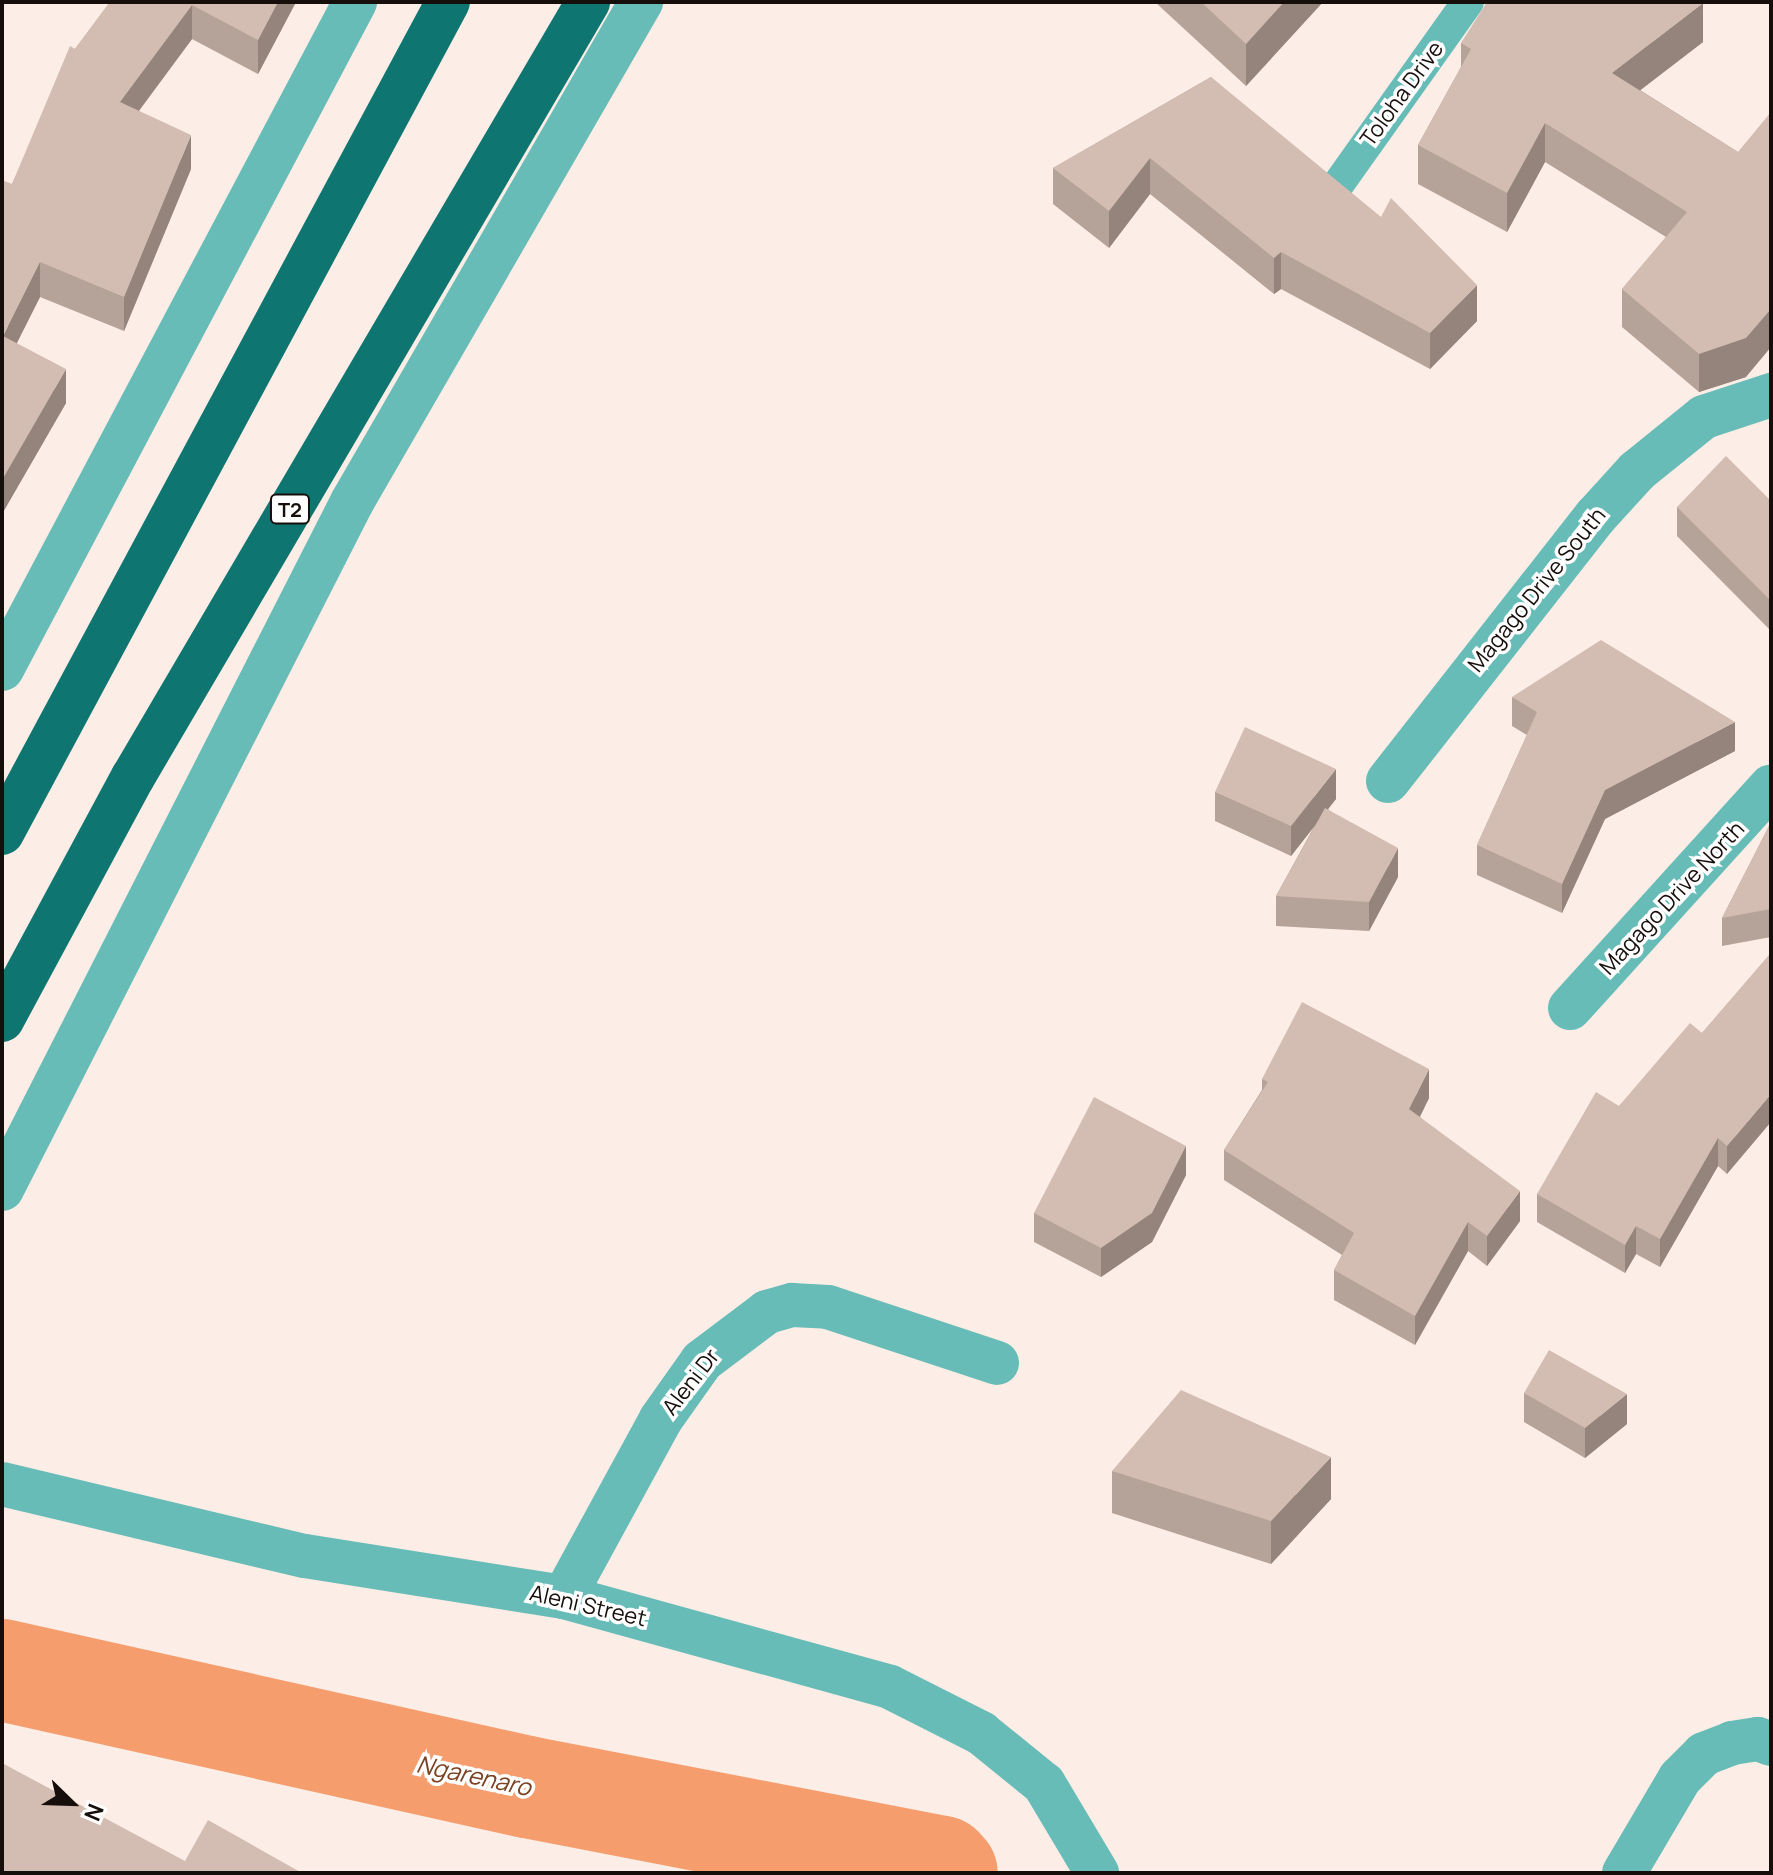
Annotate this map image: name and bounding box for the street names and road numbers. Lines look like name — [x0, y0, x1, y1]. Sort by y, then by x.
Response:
street label: Toloha Drive — [1355, 36, 1449, 152]
road number: T2 — [268, 493, 312, 525]
street label: Magago Drive South — [1463, 503, 1611, 677]
street label: Magago Drive North — [1594, 816, 1750, 980]
street label: Aleni Dr — [657, 1344, 725, 1420]
street label: Aleni Street — [527, 1580, 649, 1632]

